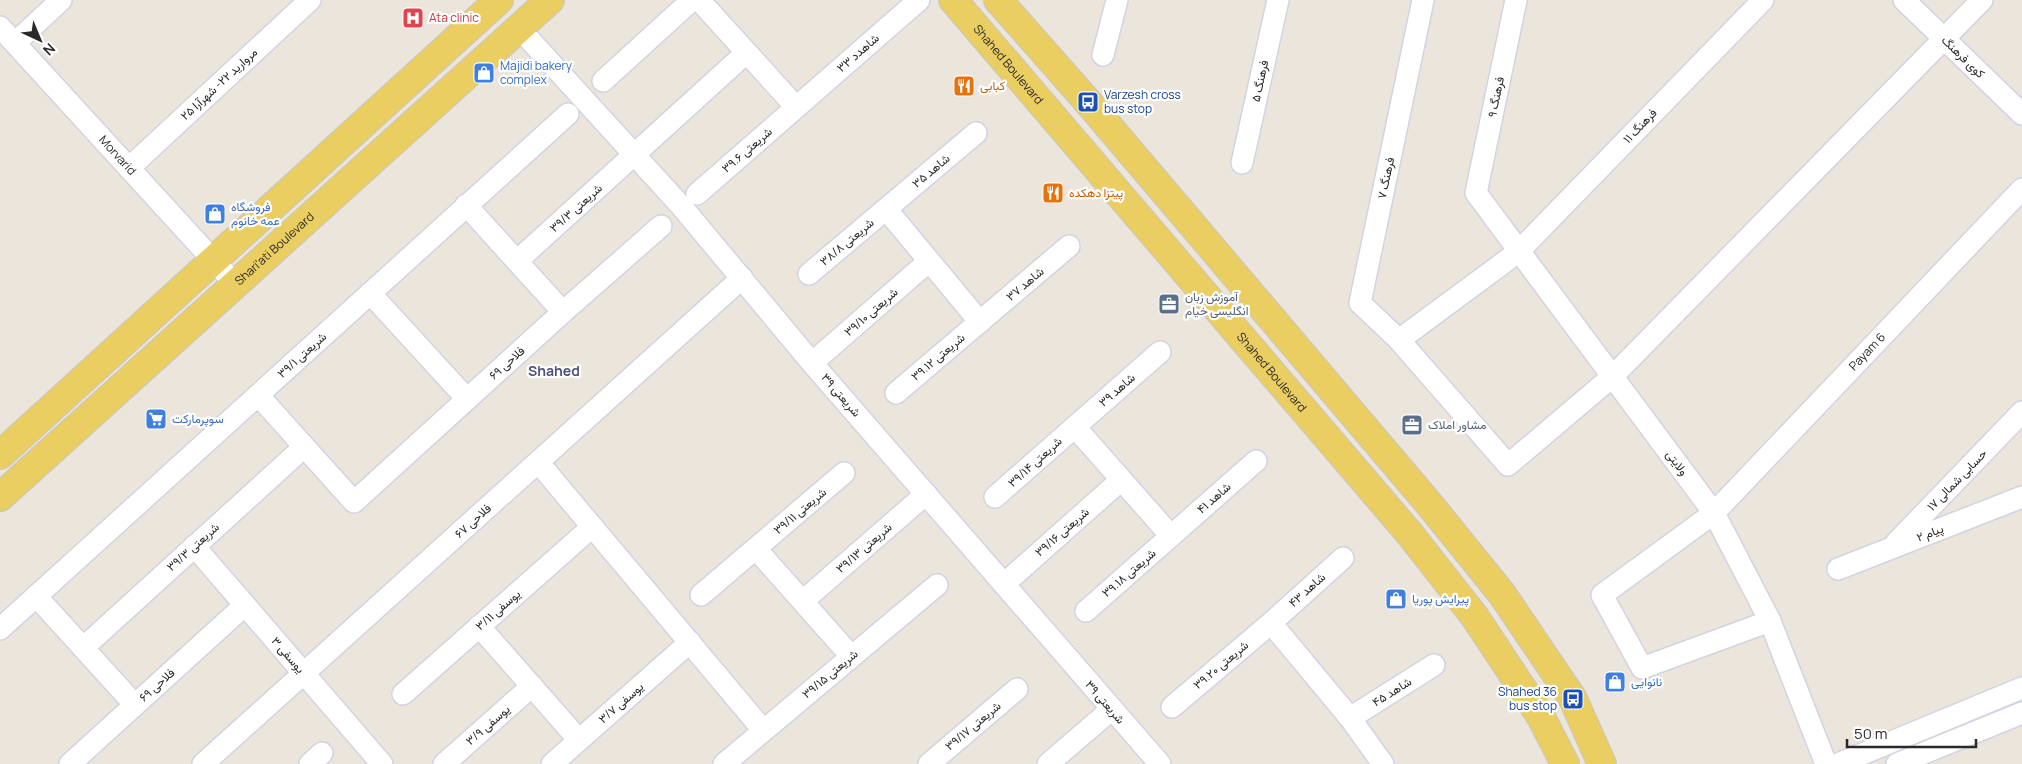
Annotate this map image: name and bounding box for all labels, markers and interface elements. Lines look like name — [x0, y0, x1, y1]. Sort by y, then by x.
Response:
hospital icon: Ata clinic — [401, 6, 425, 30]
place label: Ata clinic — [429, 9, 479, 26]
north arrow — [15, 15, 65, 65]
street label: Shahed Boulevard — [970, 21, 1048, 108]
street label: شاهدد ۳۳ — [833, 29, 883, 76]
street label: کوی فرهنگ — [1938, 32, 1989, 82]
text: N — [39, 39, 60, 60]
street label: مروارید ۲۲- شهرآرا ۲۵ — [176, 43, 261, 124]
place label: Majidi bakery complex — [500, 57, 573, 88]
street label: فرهنگ ۵ — [1247, 58, 1272, 103]
shop icon: Majidi bakery complex — [472, 61, 496, 85]
restaurant icon: کبابی — [952, 74, 976, 98]
street label: فرهنگ ۹ — [1483, 75, 1508, 119]
place label: کبابی — [980, 77, 1005, 94]
place label: Varzesh cross bus stop — [1104, 86, 1181, 117]
bus stop icon: Varzesh cross bus stop — [1076, 90, 1100, 114]
street label: فرهنگ ۱۱ — [1619, 105, 1660, 147]
street label: شریعتی ۳۹.۶ — [718, 123, 776, 176]
street label: Morvarid — [95, 132, 140, 179]
street label: شاهد ۳۵ — [908, 150, 953, 192]
street label: فرهنگ ۷ — [1373, 155, 1398, 200]
street label: شریعتی ۳۹/۳ — [546, 179, 606, 236]
restaurant icon: پیتزا دهکده — [1041, 181, 1065, 205]
place label: پیتزا دهکده — [1069, 184, 1123, 201]
place label: فروشگاه عمه خانوم — [231, 198, 280, 229]
shop icon: فروشگاه عمه خانوم — [203, 202, 227, 226]
street label: Shari'ati Boulevard — [231, 208, 318, 289]
street label: شریعتی ۳۸/۸ — [816, 214, 877, 269]
street label: شاهد ۳۷ — [1002, 263, 1047, 305]
street label: شریعتی ۳۹/۱۰ — [840, 284, 901, 340]
place label: آموزش زبان انگلیسی خیام — [1185, 288, 1249, 319]
office icon: آموزش زبان انگلیسی خیام — [1157, 292, 1181, 316]
street label: شریعتی ۳۹/۱ — [273, 328, 330, 381]
street label: شریعتی ۳۹.۱۲ — [907, 329, 968, 384]
street label: Shahed Boulevard — [1233, 329, 1311, 415]
street label: Payam 6 — [1845, 329, 1889, 374]
street label: فلاحی ۶۹ — [485, 342, 528, 383]
district label: Shahed — [528, 361, 580, 380]
street label: شریعتی ۳۹ — [818, 369, 865, 420]
street label: شاهد ۳۹ — [1095, 369, 1139, 410]
supermarket icon: سوپرمارکت — [144, 407, 168, 431]
place label: سوپرمارکت — [172, 410, 224, 427]
office icon: مشاور املاک — [1400, 413, 1424, 437]
place label: مشاور املاک — [1428, 416, 1486, 433]
street label: شریعتی ۳۹/۱۴ — [1004, 433, 1066, 491]
street label: حسابی شمالی ۱۷ — [1923, 445, 1990, 514]
street label: ولایتی — [1662, 446, 1693, 479]
street label: شاهد ۴۱ — [1193, 478, 1234, 517]
street label: شریعتی ۳۹/۱۱ — [770, 483, 830, 538]
street label: فلاحی ۶۷ — [451, 500, 495, 542]
street label: شریعتی ۳۹/۱۶ — [1031, 503, 1092, 560]
street label: شریعتی ۳۹/۳ — [163, 518, 223, 575]
street label: شریعتی ۳۹/۱۳ — [832, 519, 895, 577]
street label: پیام ۲ — [1914, 520, 1946, 545]
street label: شریعتی ۳۹.۱۸ — [1098, 544, 1159, 601]
street label: شاهد ۴۳ — [1284, 568, 1329, 611]
street label: یوسفی ۳/۱۱ — [471, 585, 524, 634]
shop icon: پیرایش پوریا — [1384, 587, 1408, 611]
place label: پیرایش پوریا — [1412, 590, 1469, 607]
street label: یوسفی ۳ — [268, 633, 309, 677]
street label: شریعتی ۳۹.۲۰ — [1189, 636, 1252, 693]
street label: شریعتی ۳۹/۱۵ — [798, 645, 861, 702]
street label: فلاحی ۶۹ — [135, 664, 178, 705]
shop icon: نانوایی — [1603, 670, 1627, 694]
street label: شاهد ۴۵ — [1369, 673, 1415, 710]
place label: نانوایی — [1631, 673, 1662, 690]
street label: شریعتی ۳۹ — [1082, 676, 1129, 727]
street label: یوسفی ۳/۷ — [594, 678, 647, 727]
place label: Shahed 36 bus stop — [1498, 683, 1557, 714]
bus stop icon: Shahed 36 bus stop — [1561, 687, 1585, 711]
street label: شریعتی ۳۹/۱۷ — [941, 697, 1004, 754]
street label: یوسفی ۳/۹ — [462, 701, 514, 749]
scale bar — [1847, 716, 1976, 748]
text: 50 m — [1854, 723, 1888, 744]

